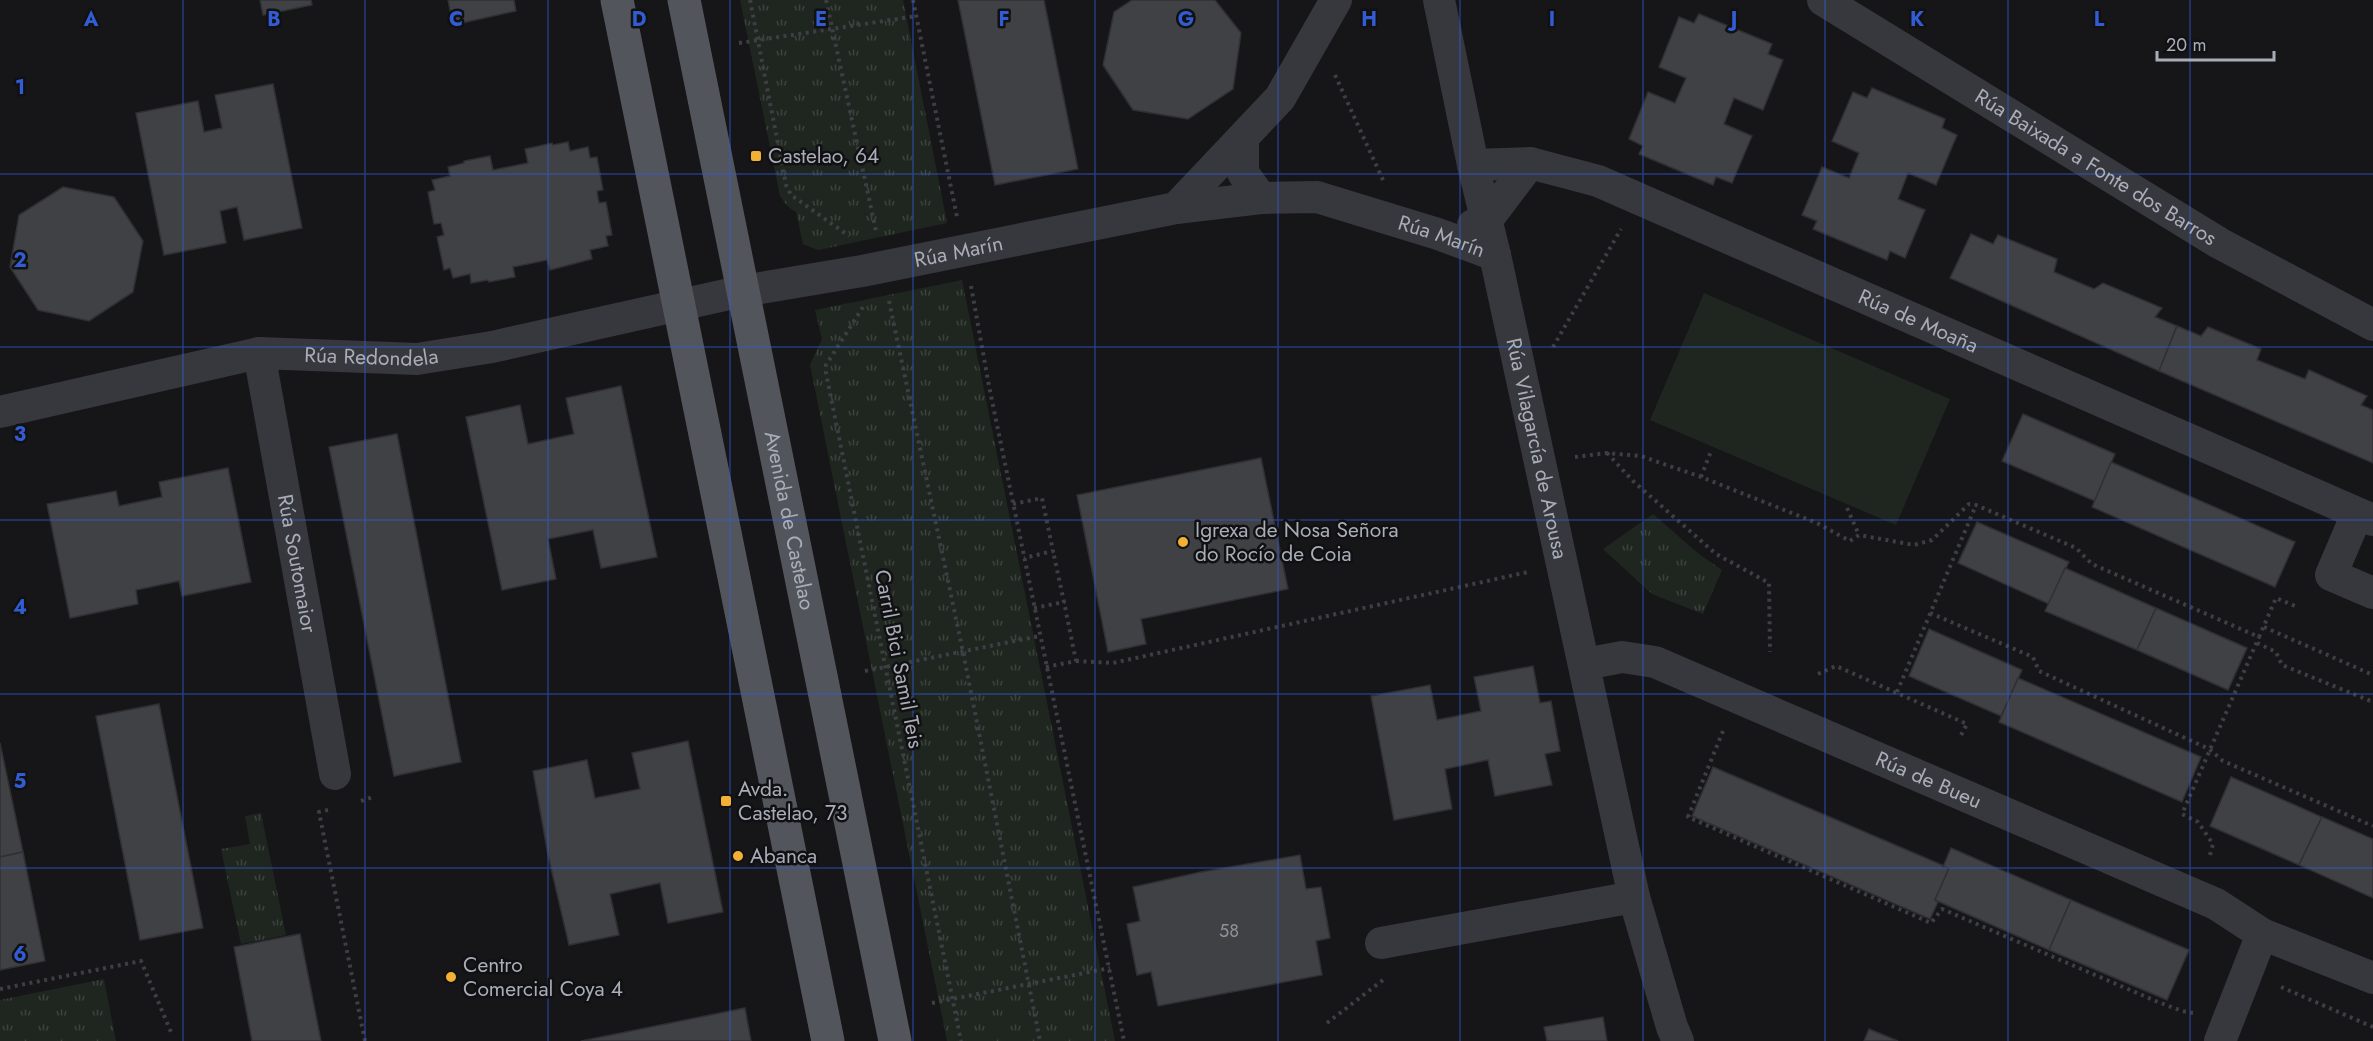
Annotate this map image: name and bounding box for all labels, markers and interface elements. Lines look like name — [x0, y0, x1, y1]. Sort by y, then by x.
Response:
text: A — [83, 5, 99, 34]
text: B — [267, 5, 281, 34]
text: C — [449, 5, 463, 34]
text: D — [632, 5, 646, 34]
text: E — [815, 5, 827, 34]
text: F — [998, 5, 1010, 34]
text: G — [1178, 5, 1194, 34]
text: H — [1361, 5, 1377, 34]
text: I — [1549, 5, 1555, 34]
text: J — [1727, 5, 1737, 34]
text: K — [1910, 5, 1924, 34]
text: L — [2094, 5, 2105, 34]
scale bar — [2157, 24, 2274, 62]
text: 20 m — [2166, 32, 2206, 58]
text: 1 — [15, 73, 25, 102]
street label: Rúa Baixada a Fonte dos Barros — [1969, 82, 2222, 253]
place label: Castelao, 64 — [768, 141, 879, 171]
marker: Castelao, 64 — [749, 149, 763, 163]
street label: Rúa Marín — [1394, 208, 1489, 265]
street label: Rúa Marín — [911, 228, 1006, 275]
text: 2 — [13, 246, 27, 275]
street label: Rúa de Moaña — [1854, 282, 1983, 361]
street label: Rúa Vilagarcía de Arousa — [1498, 335, 1575, 562]
street label: Rúa Redondela — [304, 340, 440, 375]
text: 3 — [14, 420, 26, 449]
street label: Avenida de Castelao — [757, 428, 822, 613]
street label: Rúa Soutomaior — [270, 492, 324, 636]
place label: Igrexa de Nosa Señora do Rocío de Coia — [1195, 515, 1399, 569]
marker: Igrexa de Nosa Señora do Rocío de Coia — [1176, 535, 1190, 549]
street label: Carril Bici Samil Teis — [867, 567, 931, 751]
text: 4 — [13, 593, 27, 622]
street label: Rúa de Bueu — [1871, 744, 1986, 816]
text: 5 — [14, 767, 27, 796]
place label: Avda. Castelao, 73 — [738, 774, 847, 828]
marker: Avda. Castelao, 73 — [719, 794, 733, 808]
place label: Abanca — [750, 841, 817, 871]
marker: Abanca — [731, 849, 745, 863]
house number: 58 — [1219, 918, 1239, 944]
text: 6 — [13, 940, 27, 969]
place label: Centro Comercial Coya 4 — [463, 950, 623, 1004]
marker: Centro Comercial Coya 4 — [444, 970, 458, 984]

